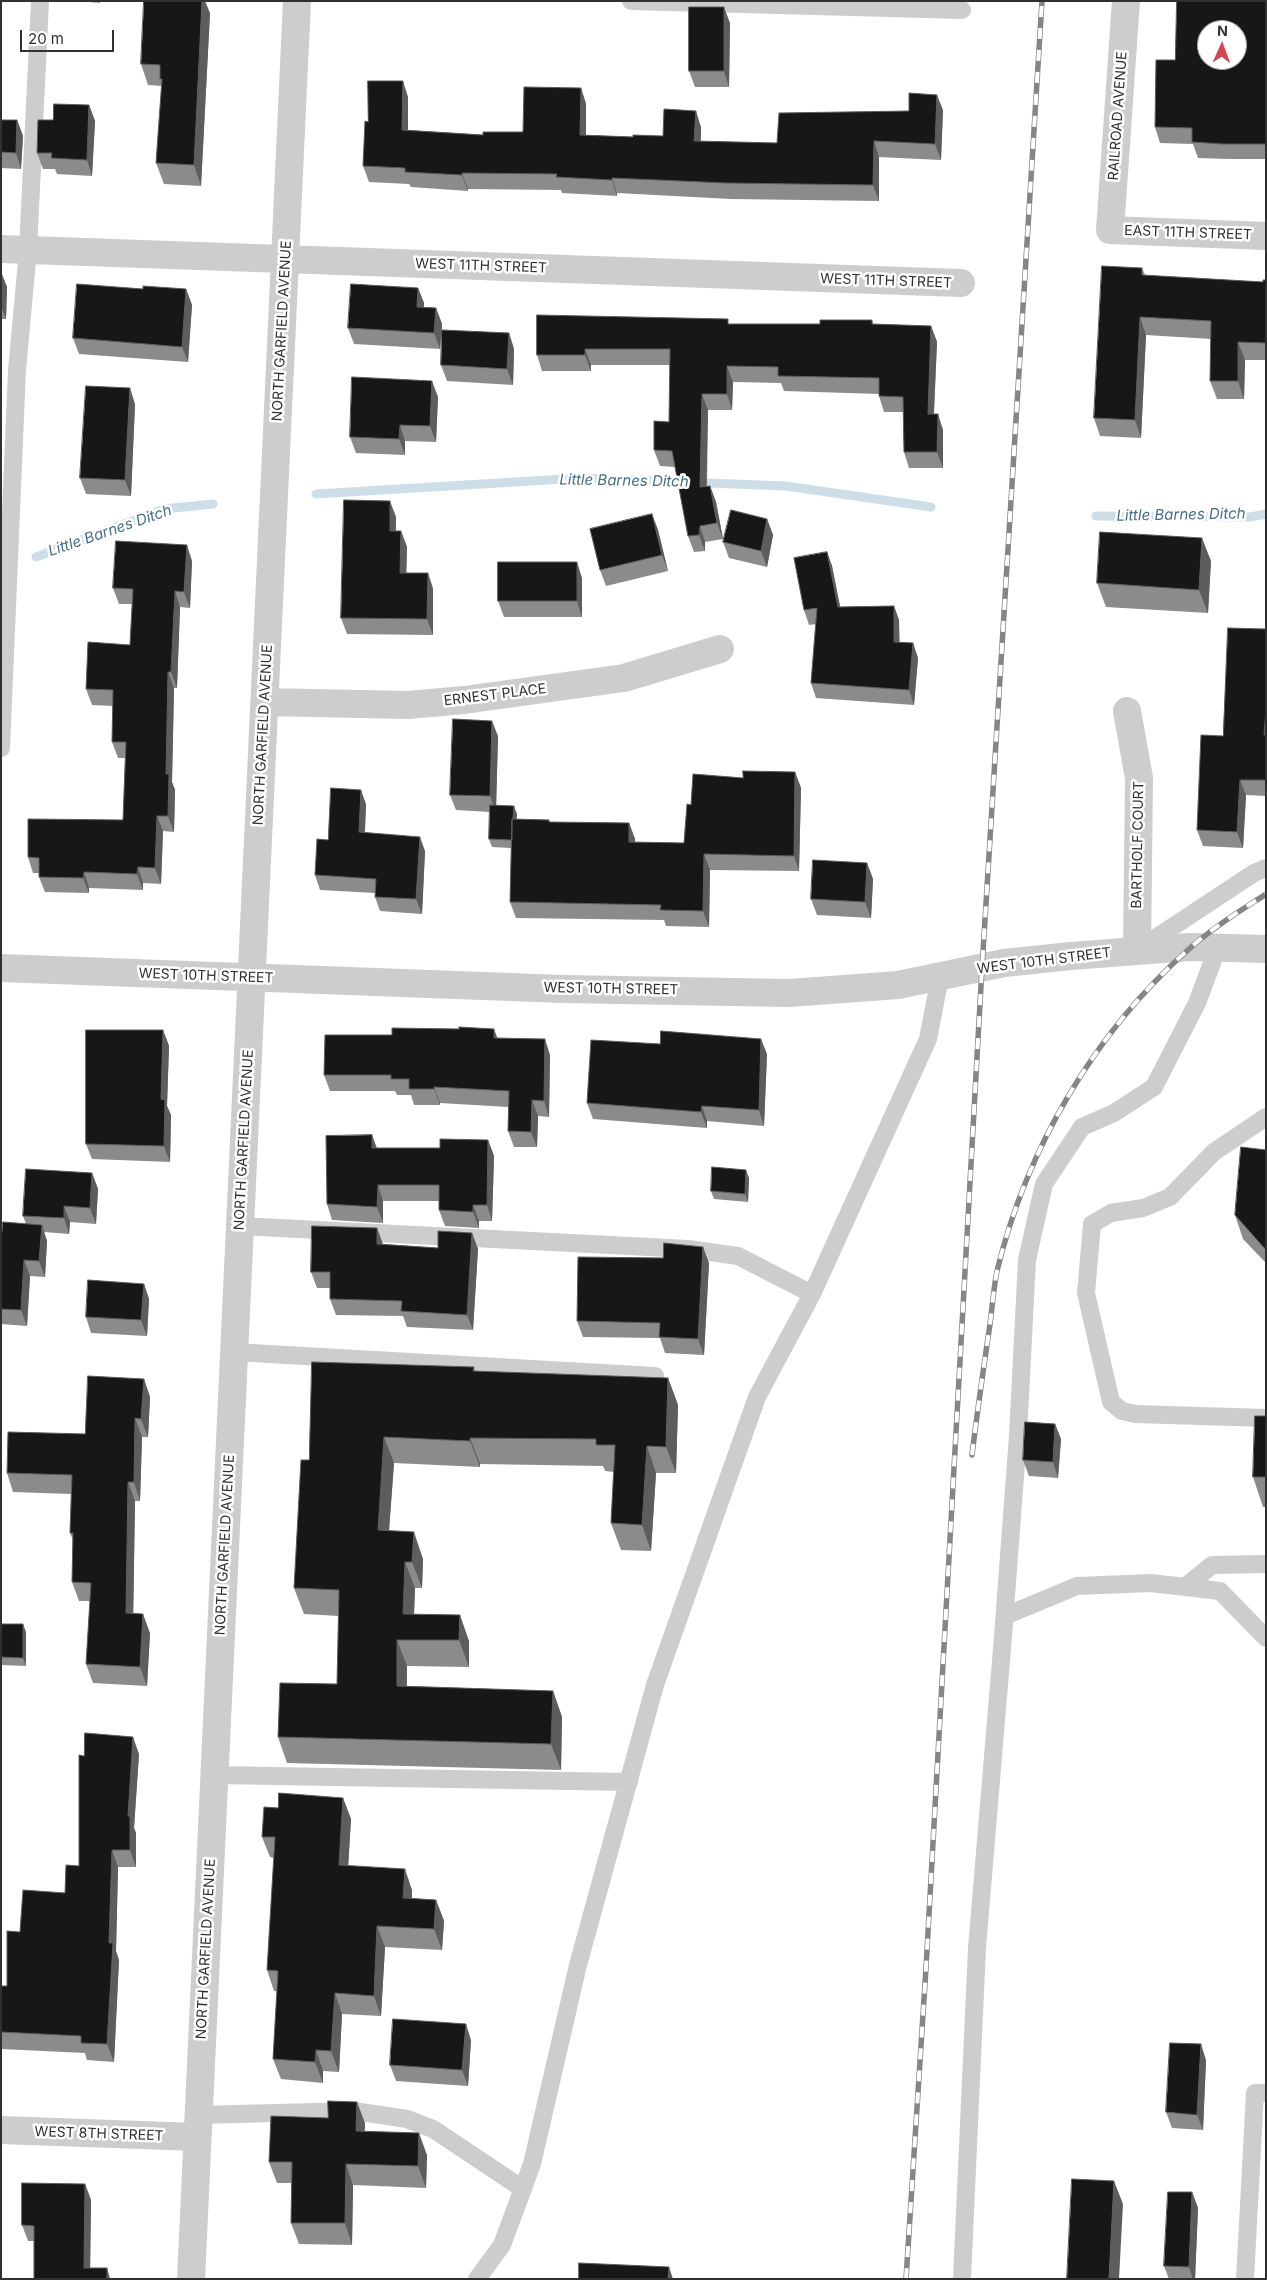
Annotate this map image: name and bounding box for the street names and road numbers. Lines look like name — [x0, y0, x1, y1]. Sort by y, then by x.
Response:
street label: RAILROAD AVENUE — [1105, 51, 1131, 181]
street label: EAST 11TH STREET — [1124, 222, 1252, 244]
street label: NORTH GARFIELD AVENUE — [269, 240, 295, 422]
street label: WEST 11TH STREET — [415, 255, 547, 277]
street label: WEST 11TH STREET — [820, 270, 952, 292]
street label: NORTH GARFIELD AVENUE — [250, 644, 276, 826]
street label: ERNEST PLACE — [443, 680, 547, 710]
street label: BARTHOLF COURT — [1128, 781, 1148, 909]
street label: WEST 10TH STREET — [976, 944, 1112, 978]
street label: WEST 10TH STREET — [138, 965, 274, 987]
street label: WEST 10TH STREET — [543, 979, 679, 999]
street label: NORTH GARFIELD AVENUE — [231, 1049, 257, 1231]
street label: NORTH GARFIELD AVENUE — [212, 1454, 238, 1636]
street label: NORTH GARFIELD AVENUE — [193, 1858, 219, 2040]
street label: WEST 8TH STREET — [34, 2123, 164, 2145]

